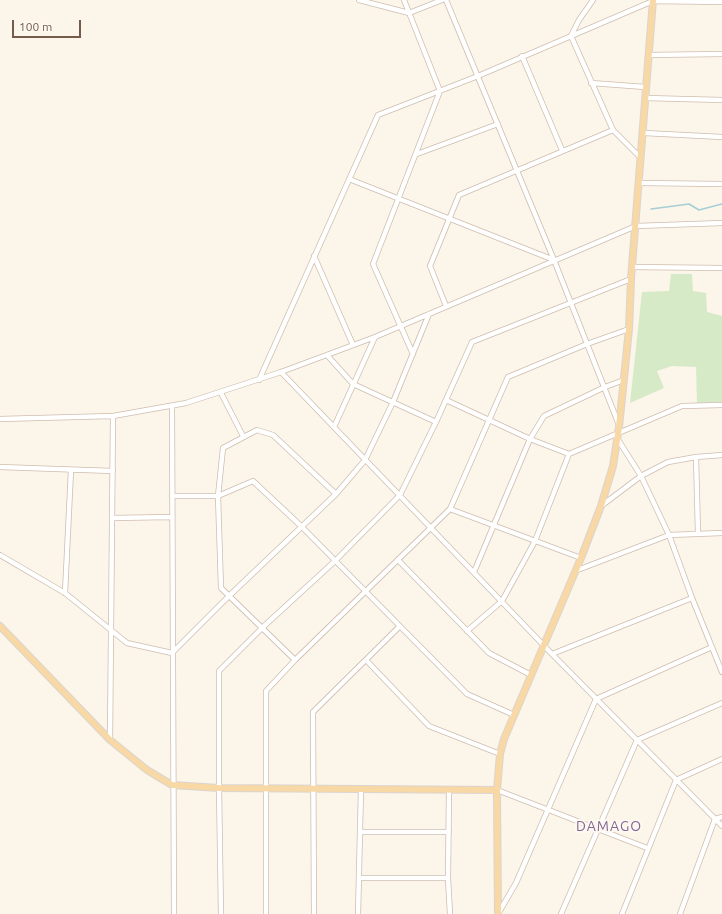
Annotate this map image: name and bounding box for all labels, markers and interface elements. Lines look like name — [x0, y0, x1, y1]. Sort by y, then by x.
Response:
scale bar — [14, 12, 83, 38]
text: 100 m — [19, 20, 52, 33]
district label: DAMAGO — [576, 818, 642, 834]

